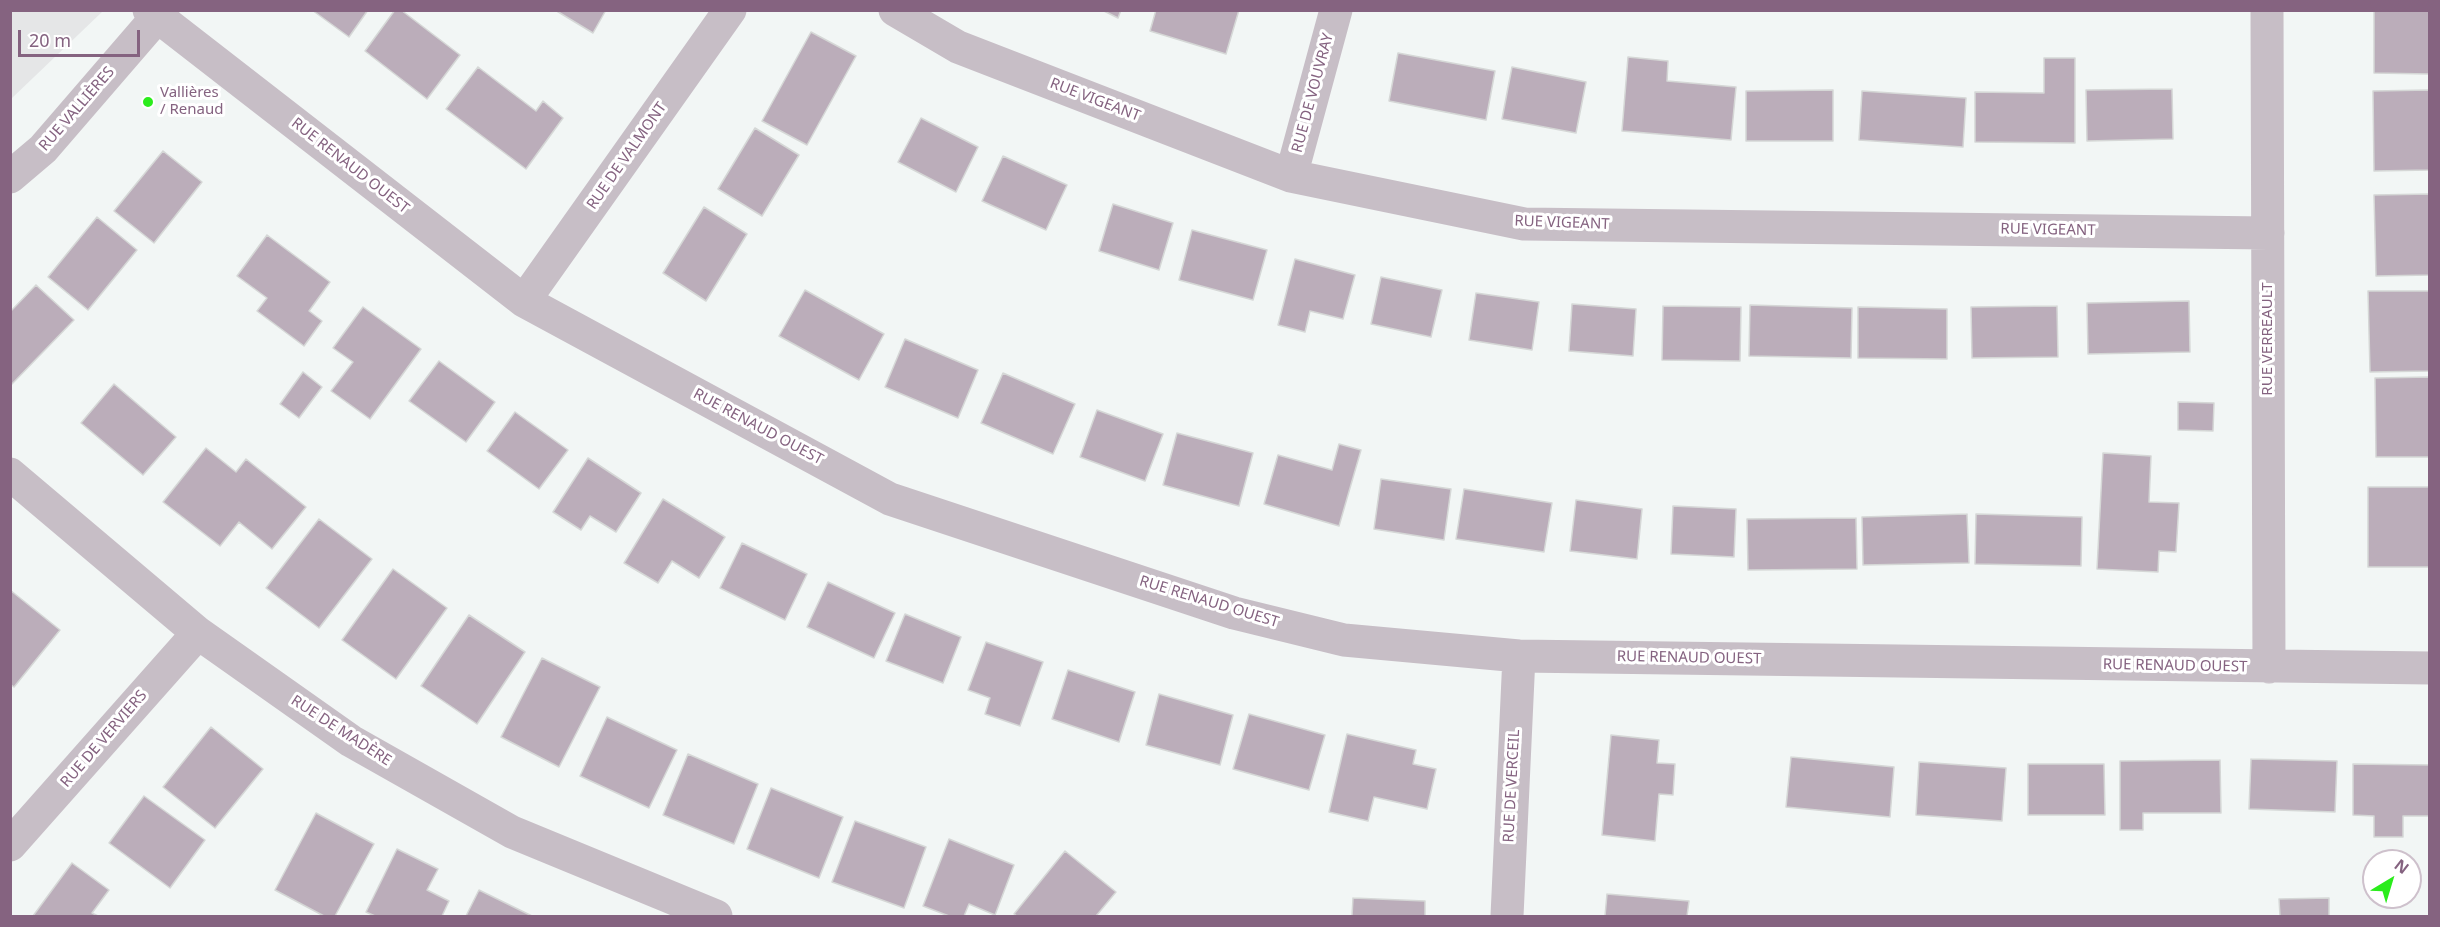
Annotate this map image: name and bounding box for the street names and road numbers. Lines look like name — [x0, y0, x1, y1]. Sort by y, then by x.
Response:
street label: RUE DE VOUVRAY — [1288, 31, 1338, 155]
street label: RUE VALLIÈRES — [36, 63, 118, 155]
street label: RUE VIGEANT — [1047, 75, 1143, 125]
street label: RUE DE VALMONT — [583, 99, 671, 213]
street label: RUE RENAUD OUEST — [287, 114, 413, 218]
street label: RUE VIGEANT — [1514, 212, 1610, 234]
street label: RUE VIGEANT — [2000, 220, 2096, 240]
street label: RUE VERREAULT — [2259, 282, 2277, 396]
street label: RUE RENAUD OUEST — [690, 385, 826, 469]
street label: RUE RENAUD OUEST — [1137, 572, 1281, 632]
street label: RUE RENAUD OUEST — [1617, 648, 1761, 668]
street label: RUE RENAUD OUEST — [2103, 656, 2247, 676]
street label: RUE DE VERVIERS — [57, 687, 151, 791]
street label: RUE DE MADÈRE — [288, 692, 394, 770]
street label: RUE DE VERCEIL — [1500, 729, 1524, 843]

